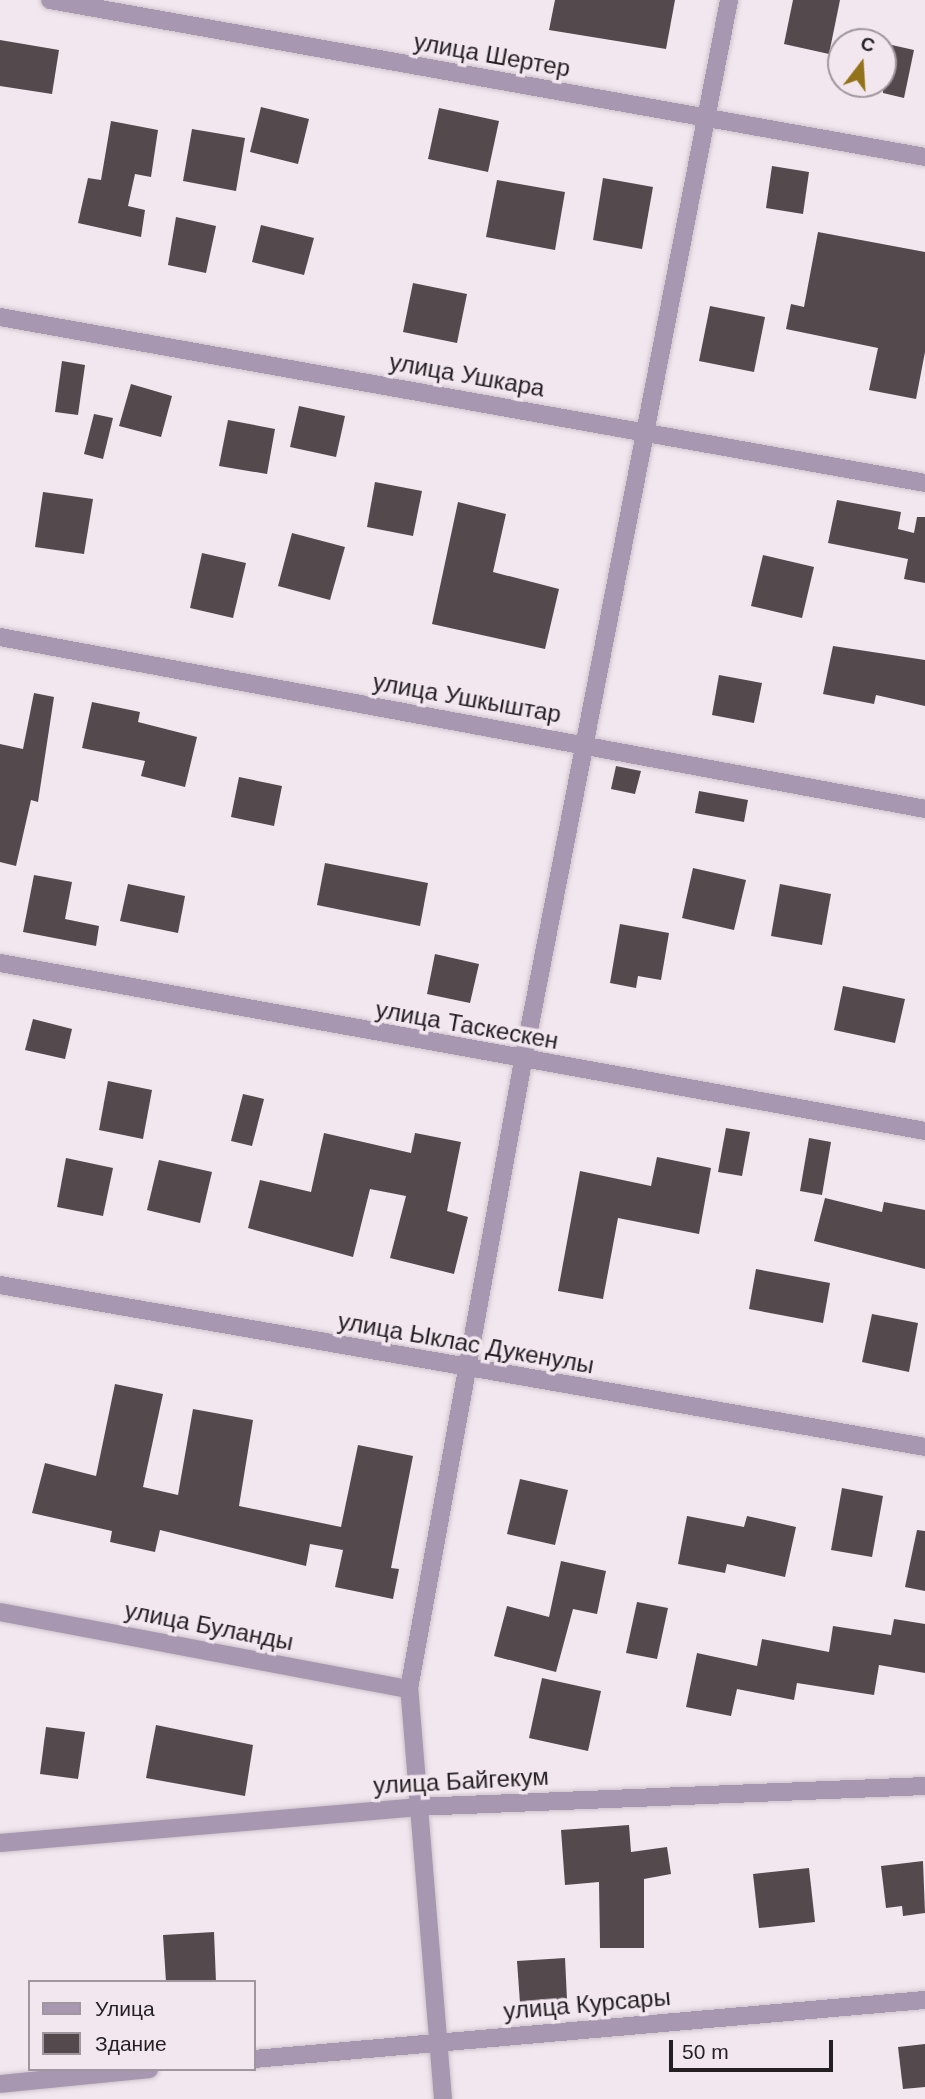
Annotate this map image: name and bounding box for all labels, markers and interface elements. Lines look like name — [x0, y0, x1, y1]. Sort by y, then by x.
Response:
street label: улица Шертер — [412, 27, 572, 83]
north arrow — [827, 28, 897, 98]
text: С — [858, 32, 877, 56]
street label: улица Ушкара — [387, 347, 547, 403]
street label: улица Ушкыштар — [371, 667, 563, 729]
street label: улица Таскескен — [373, 995, 561, 1055]
street label: улица Ыклас Дукенулы — [336, 1306, 596, 1380]
street label: улица Буланды — [122, 1596, 296, 1656]
street label: улица Байгекум — [373, 1762, 549, 1800]
legend — [28, 1980, 256, 2071]
street label: улица Курсары — [502, 1982, 672, 2026]
text: Улица — [95, 1997, 155, 2020]
scale bar — [673, 2025, 838, 2070]
text: Здание — [95, 2032, 167, 2055]
text: 50 m — [682, 2040, 729, 2063]

